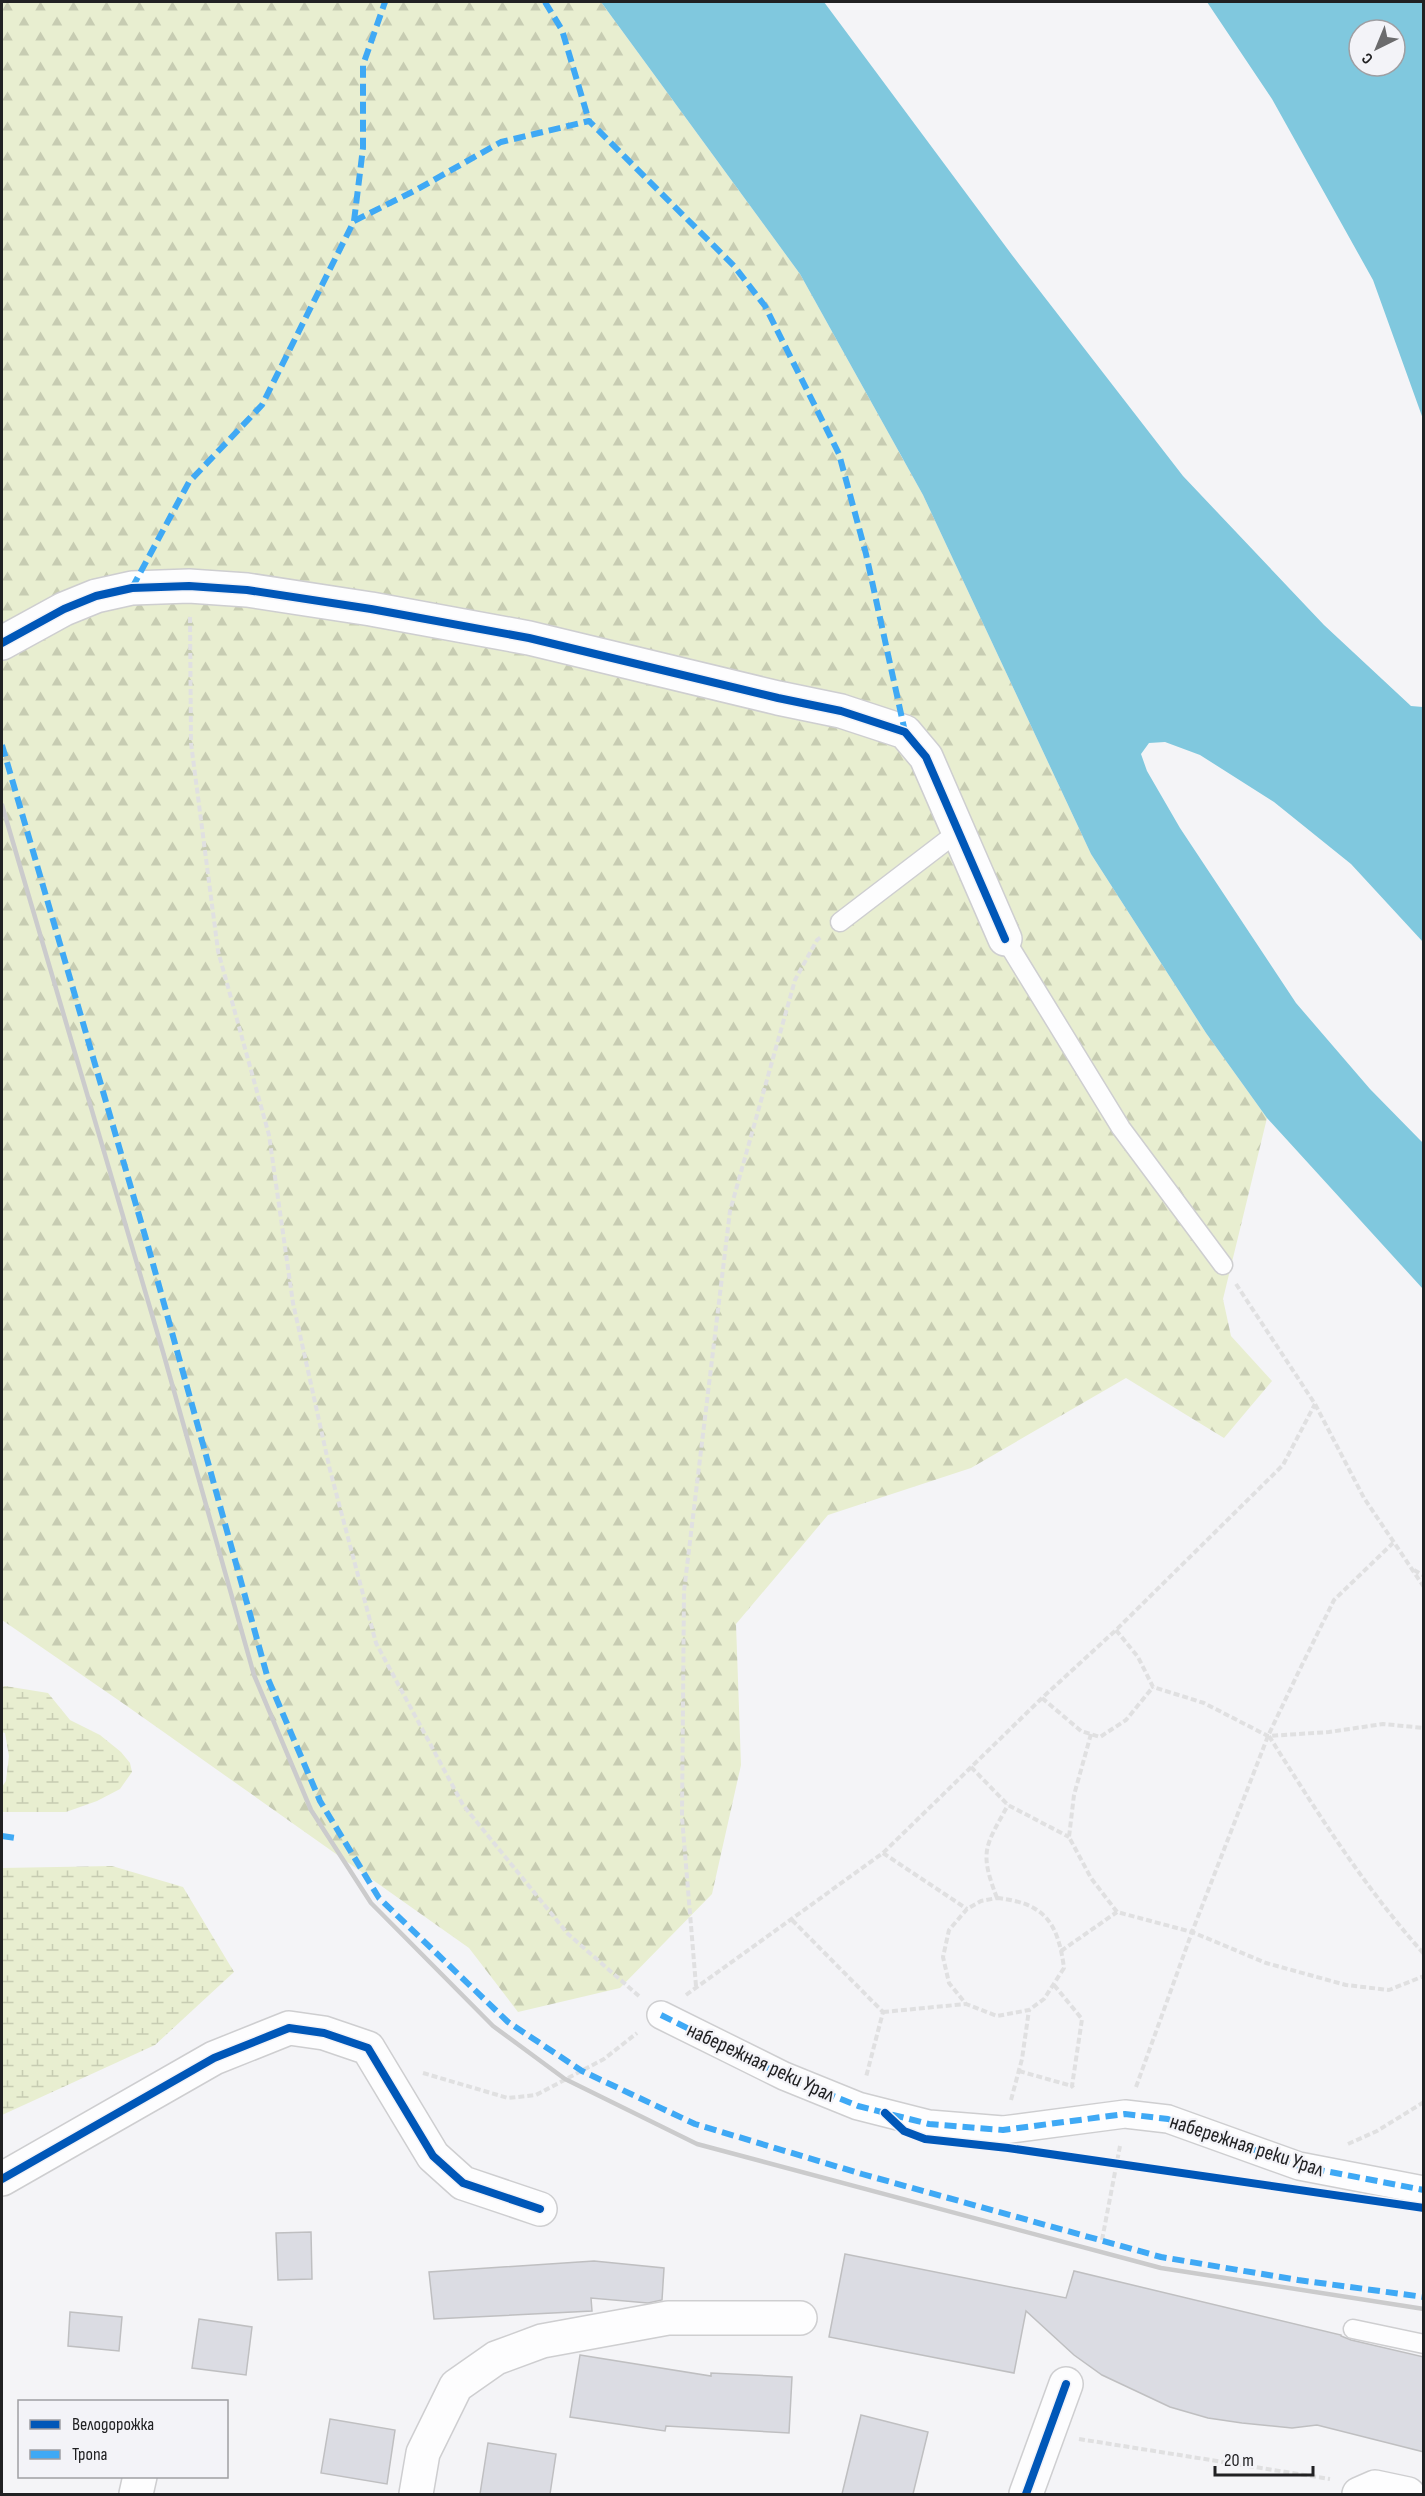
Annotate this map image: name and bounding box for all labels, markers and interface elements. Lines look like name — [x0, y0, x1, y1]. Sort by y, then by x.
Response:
north arrow — [1347, 18, 1407, 78]
text: С — [1358, 48, 1377, 68]
street label: набережная реки Урал — [683, 2017, 839, 2108]
street label: набережная реки Урал — [1167, 2109, 1327, 2182]
legend — [18, 2400, 228, 2478]
text: Велодорожка — [72, 2414, 154, 2435]
scale bar — [1215, 2439, 1312, 2477]
text: Тропа — [72, 2444, 108, 2465]
text: 20 m — [1224, 2450, 1254, 2471]

